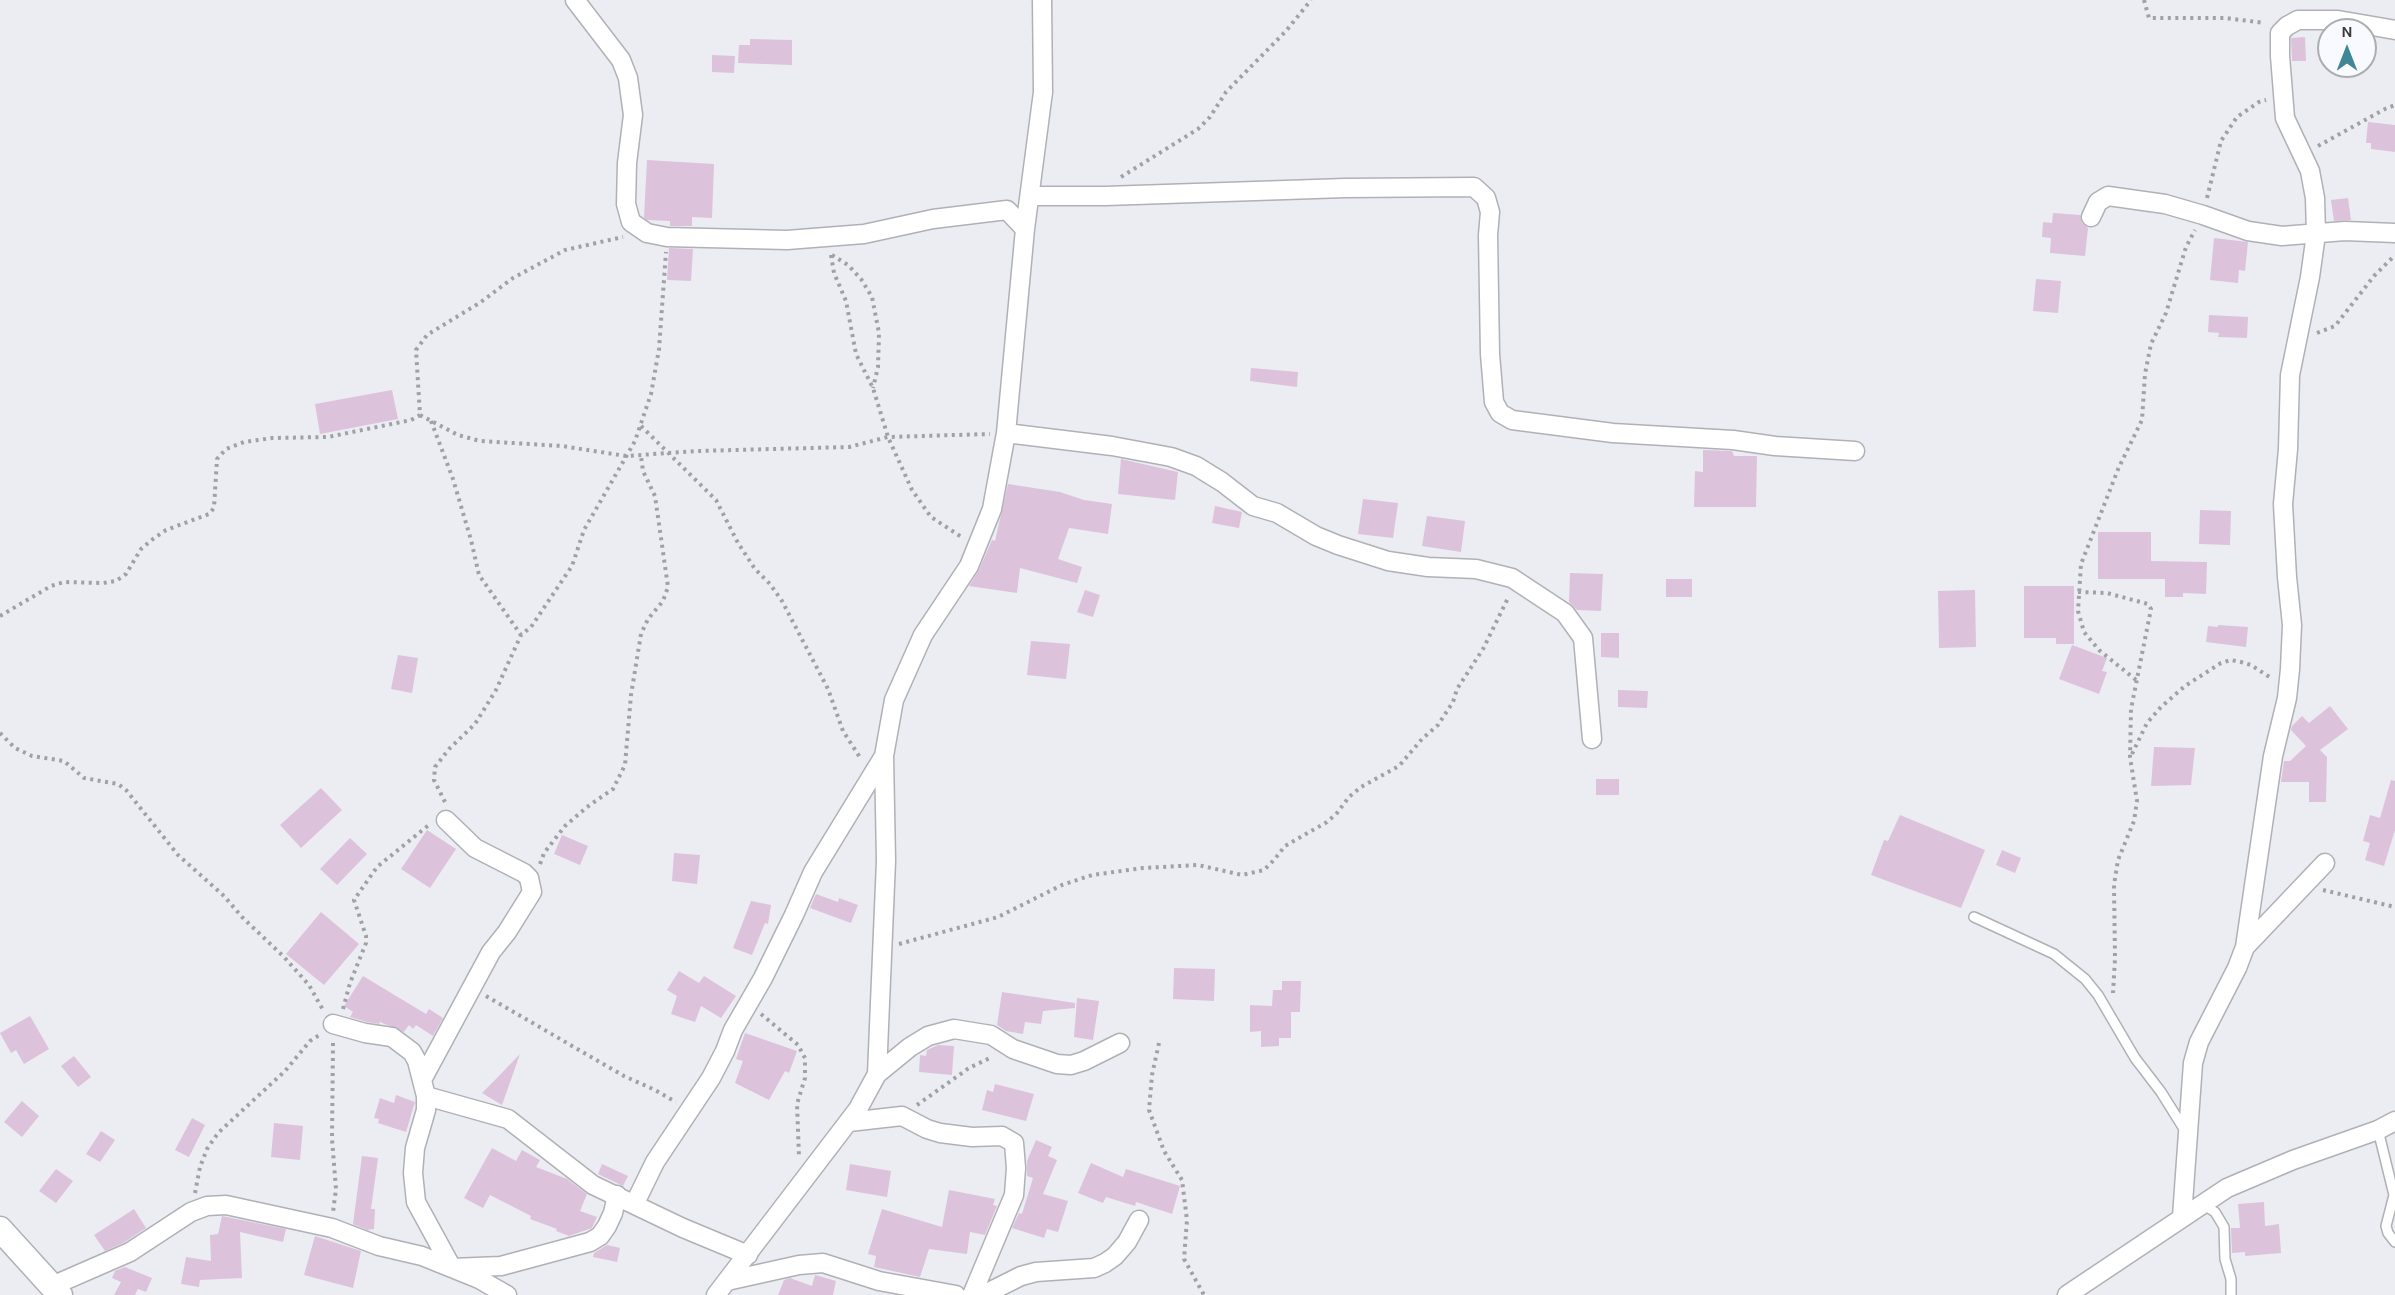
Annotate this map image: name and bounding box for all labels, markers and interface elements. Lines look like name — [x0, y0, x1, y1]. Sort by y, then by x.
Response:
north arrow — [2317, 18, 2377, 78]
text: N — [2341, 22, 2353, 41]

